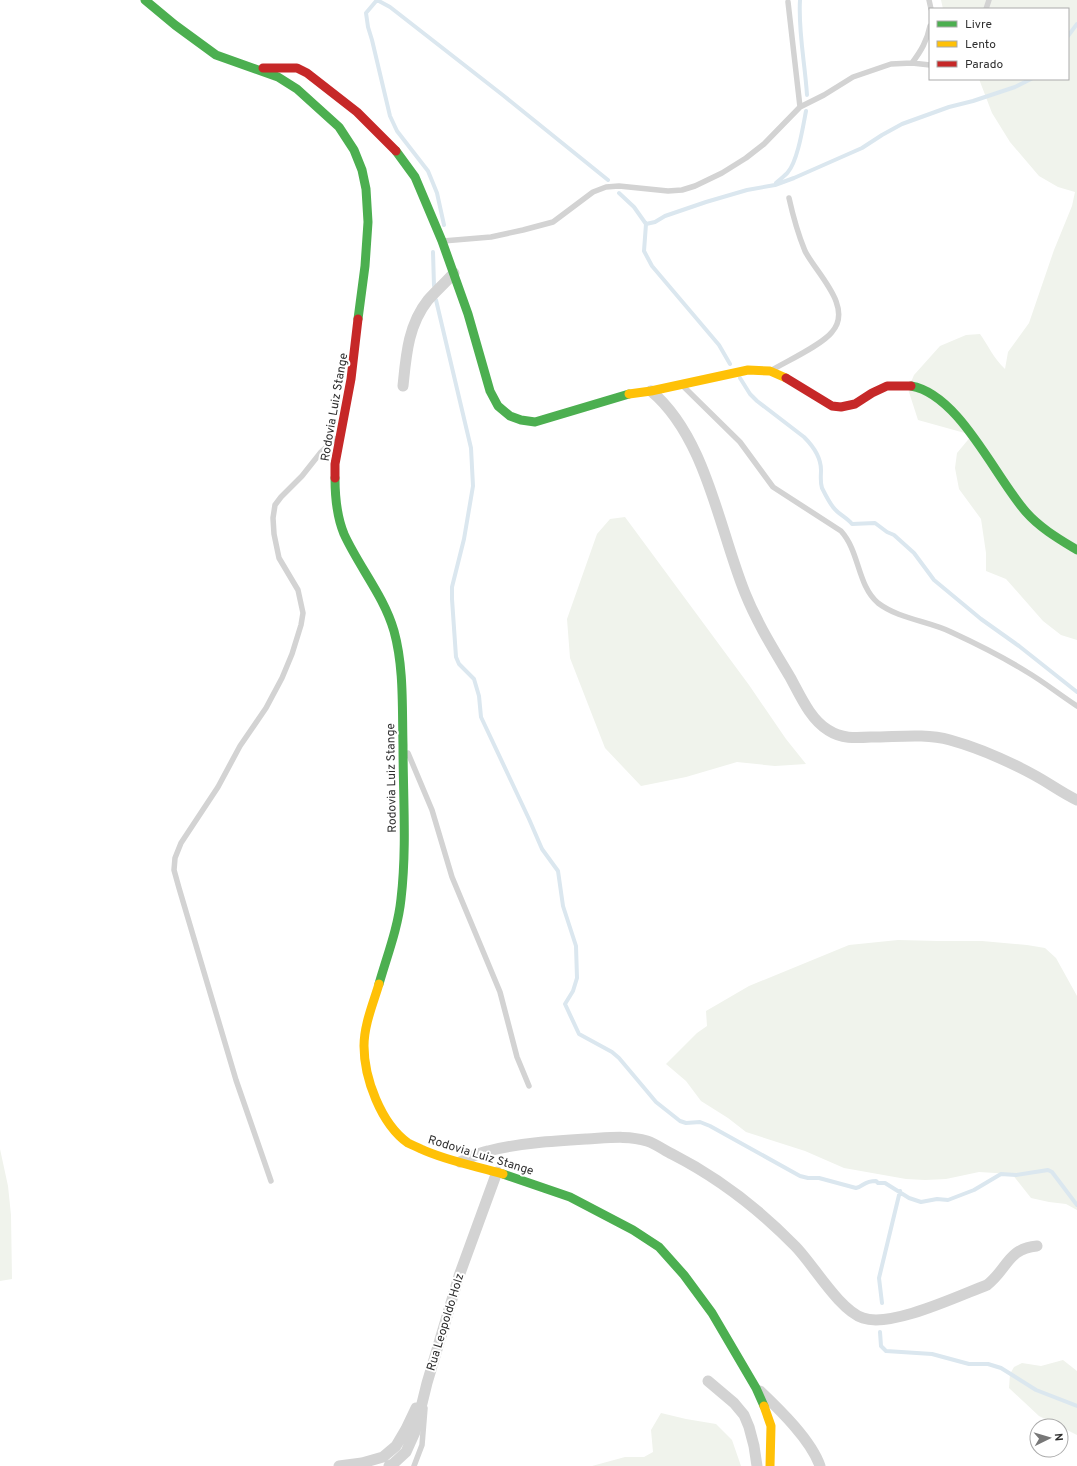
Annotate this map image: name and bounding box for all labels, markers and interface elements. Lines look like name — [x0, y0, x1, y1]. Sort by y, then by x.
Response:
legend — [929, 8, 1069, 80]
text: Livre — [965, 17, 992, 33]
text: Lento — [965, 37, 996, 53]
text: Parado — [965, 57, 1003, 73]
street label: Rodovia Luiz Stange — [318, 352, 352, 463]
street label: Rodovia Luiz Stange — [383, 723, 401, 833]
street label: Rodovia Luiz Stange — [426, 1132, 536, 1180]
street label: Rua Leopoldo Holz — [424, 1272, 468, 1373]
north arrow — [1029, 1418, 1069, 1458]
text: N — [1051, 1433, 1065, 1442]

